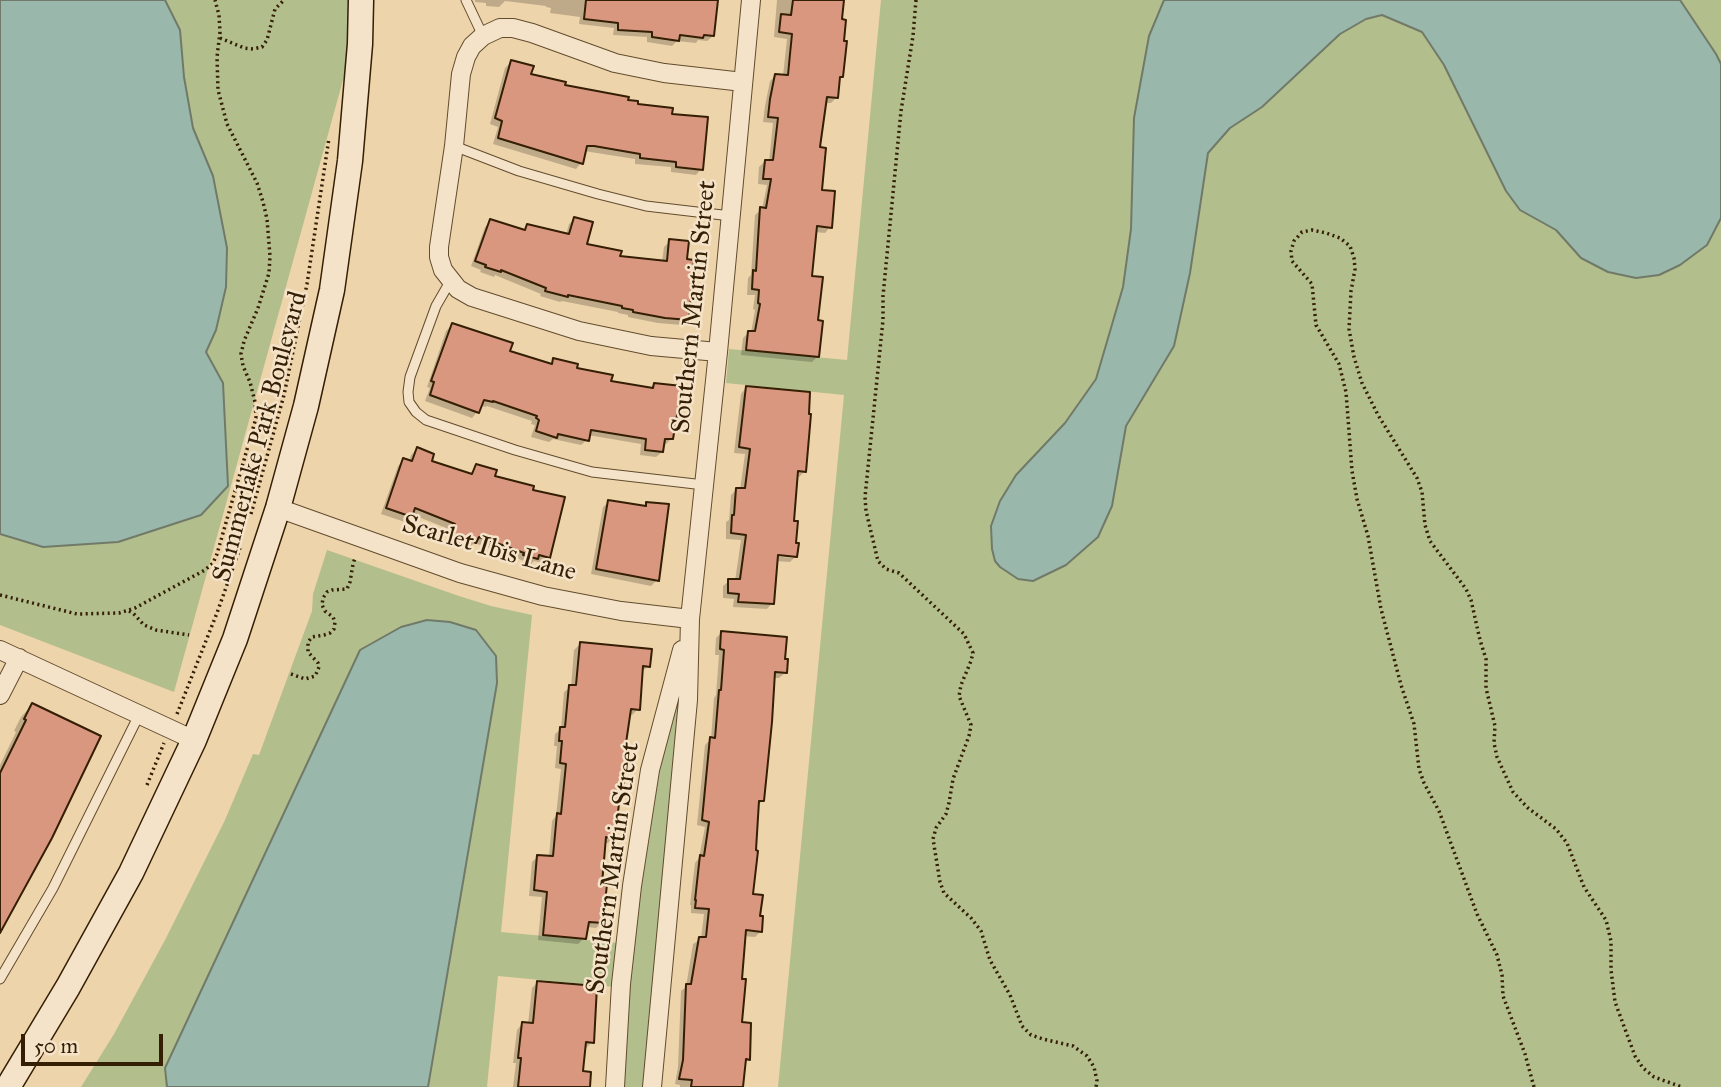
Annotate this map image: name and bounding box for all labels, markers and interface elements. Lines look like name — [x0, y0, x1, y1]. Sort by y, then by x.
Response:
street label: Southern Martin Street — [666, 179, 724, 435]
street label: Summerlake Park Boulevard — [207, 288, 315, 586]
street label: Scarlet Ibis Lane — [398, 509, 580, 589]
street label: Southern Martin Street — [581, 740, 647, 996]
scale bar — [24, 1020, 166, 1064]
text: 50 m — [34, 1033, 78, 1059]

